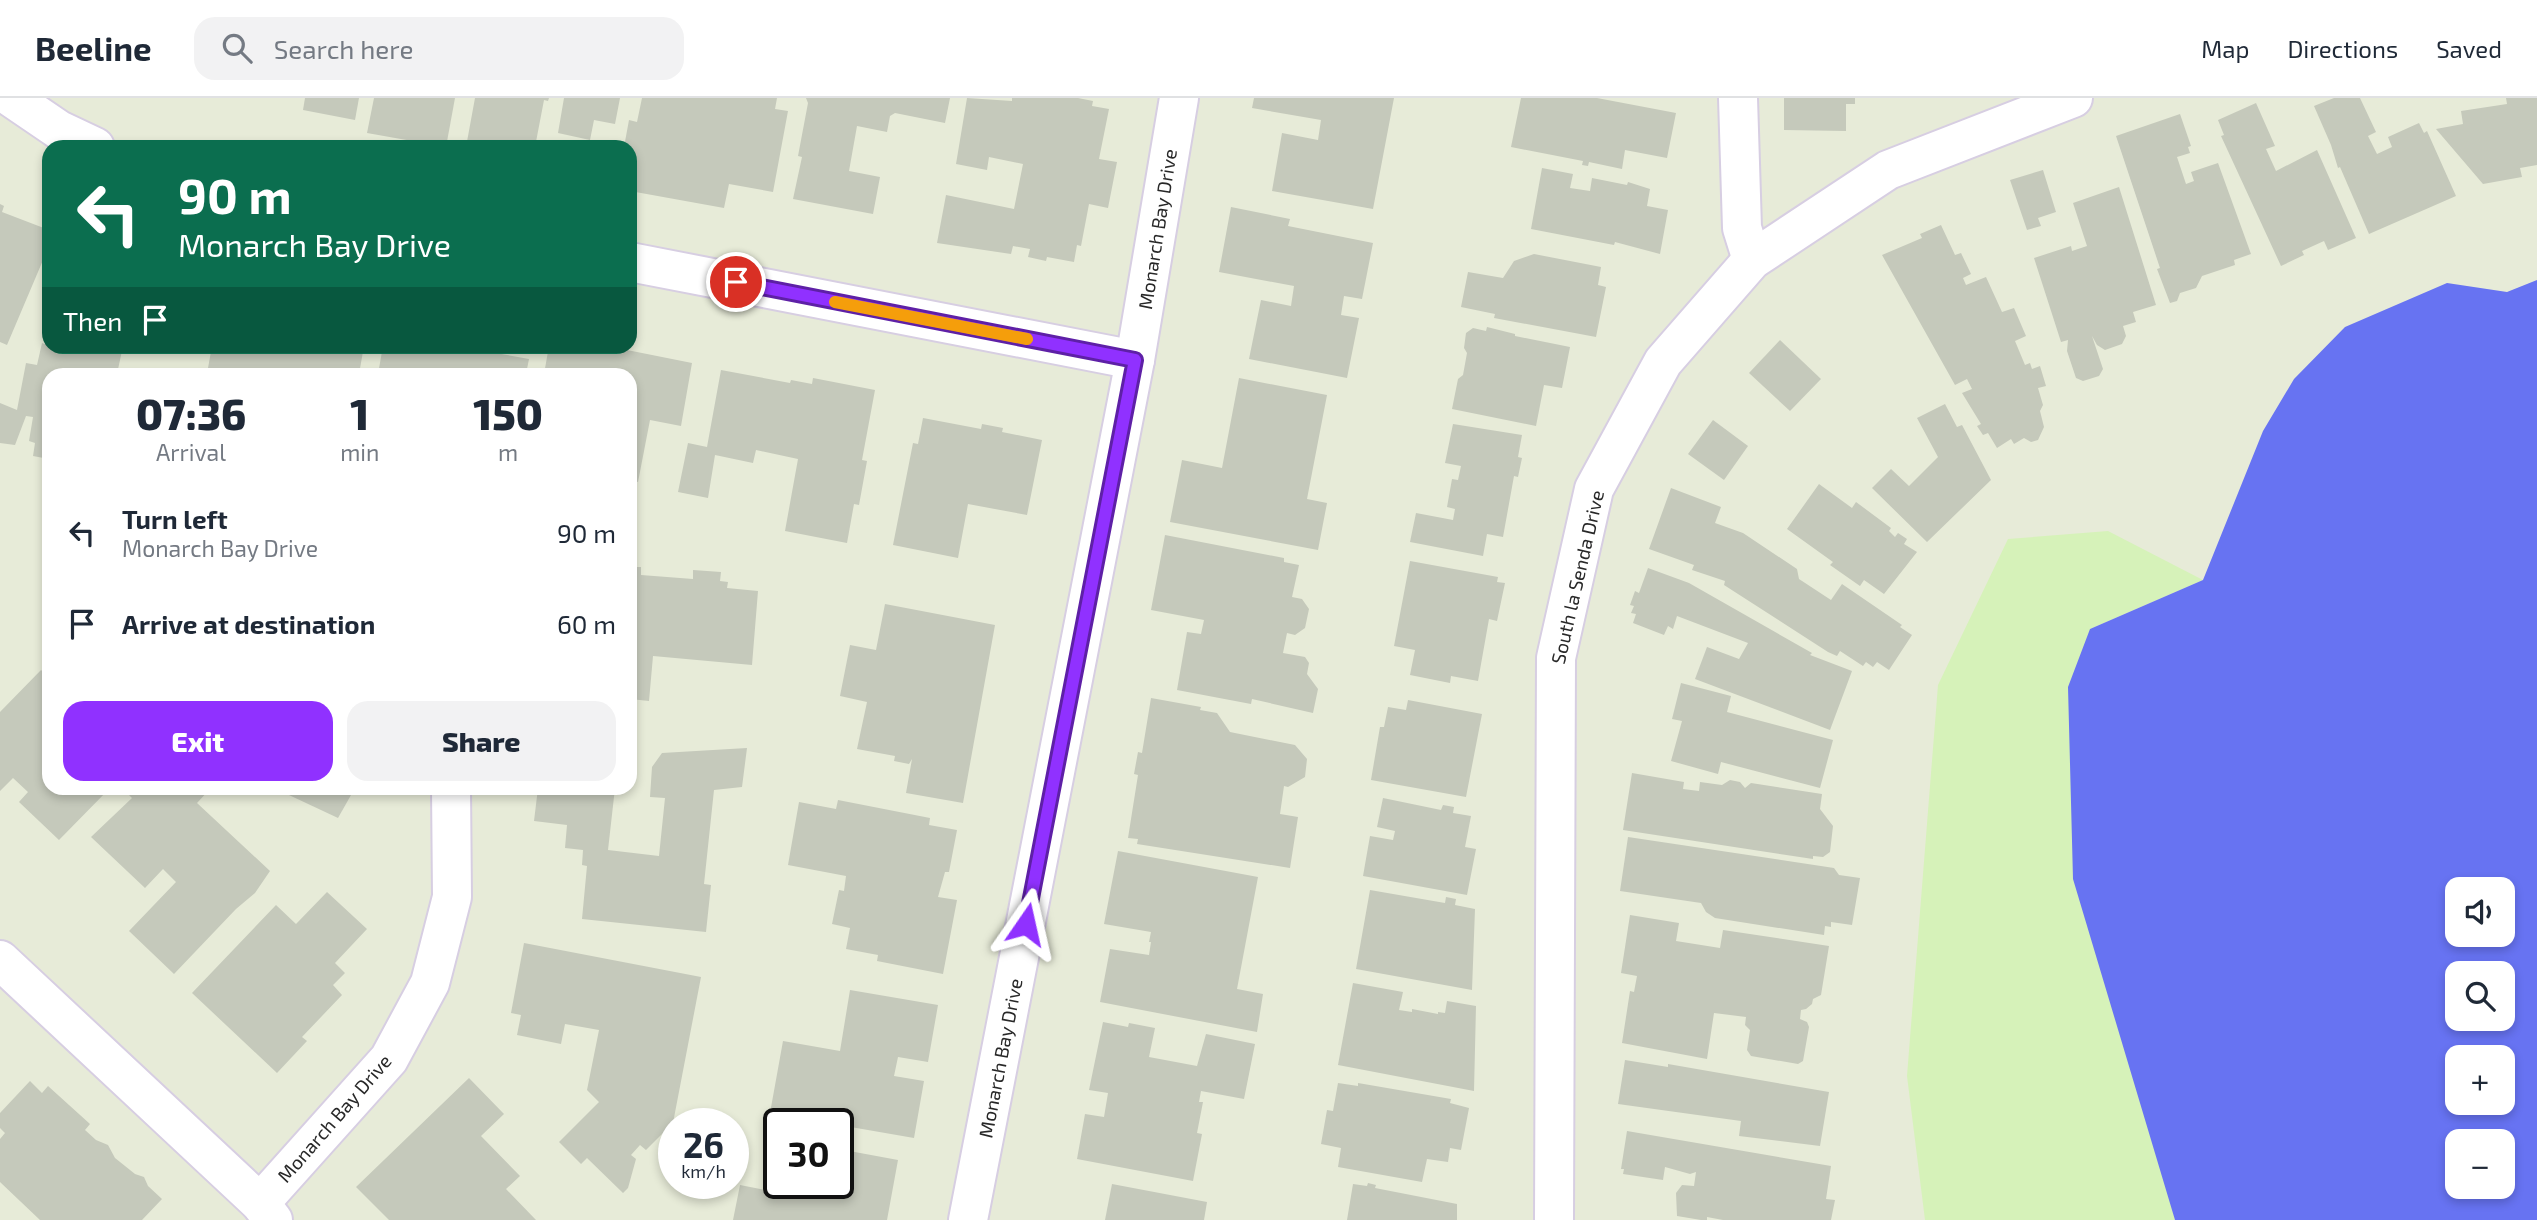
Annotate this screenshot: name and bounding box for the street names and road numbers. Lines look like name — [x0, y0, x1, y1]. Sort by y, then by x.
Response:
street label: Monarch Bay Drive — [1133, 147, 1181, 311]
street label: South la Senda Drive — [1546, 488, 1608, 666]
street label: Monarch Bay Drive — [973, 976, 1027, 1140]
street label: Monarch Bay Drive — [272, 1049, 396, 1187]

